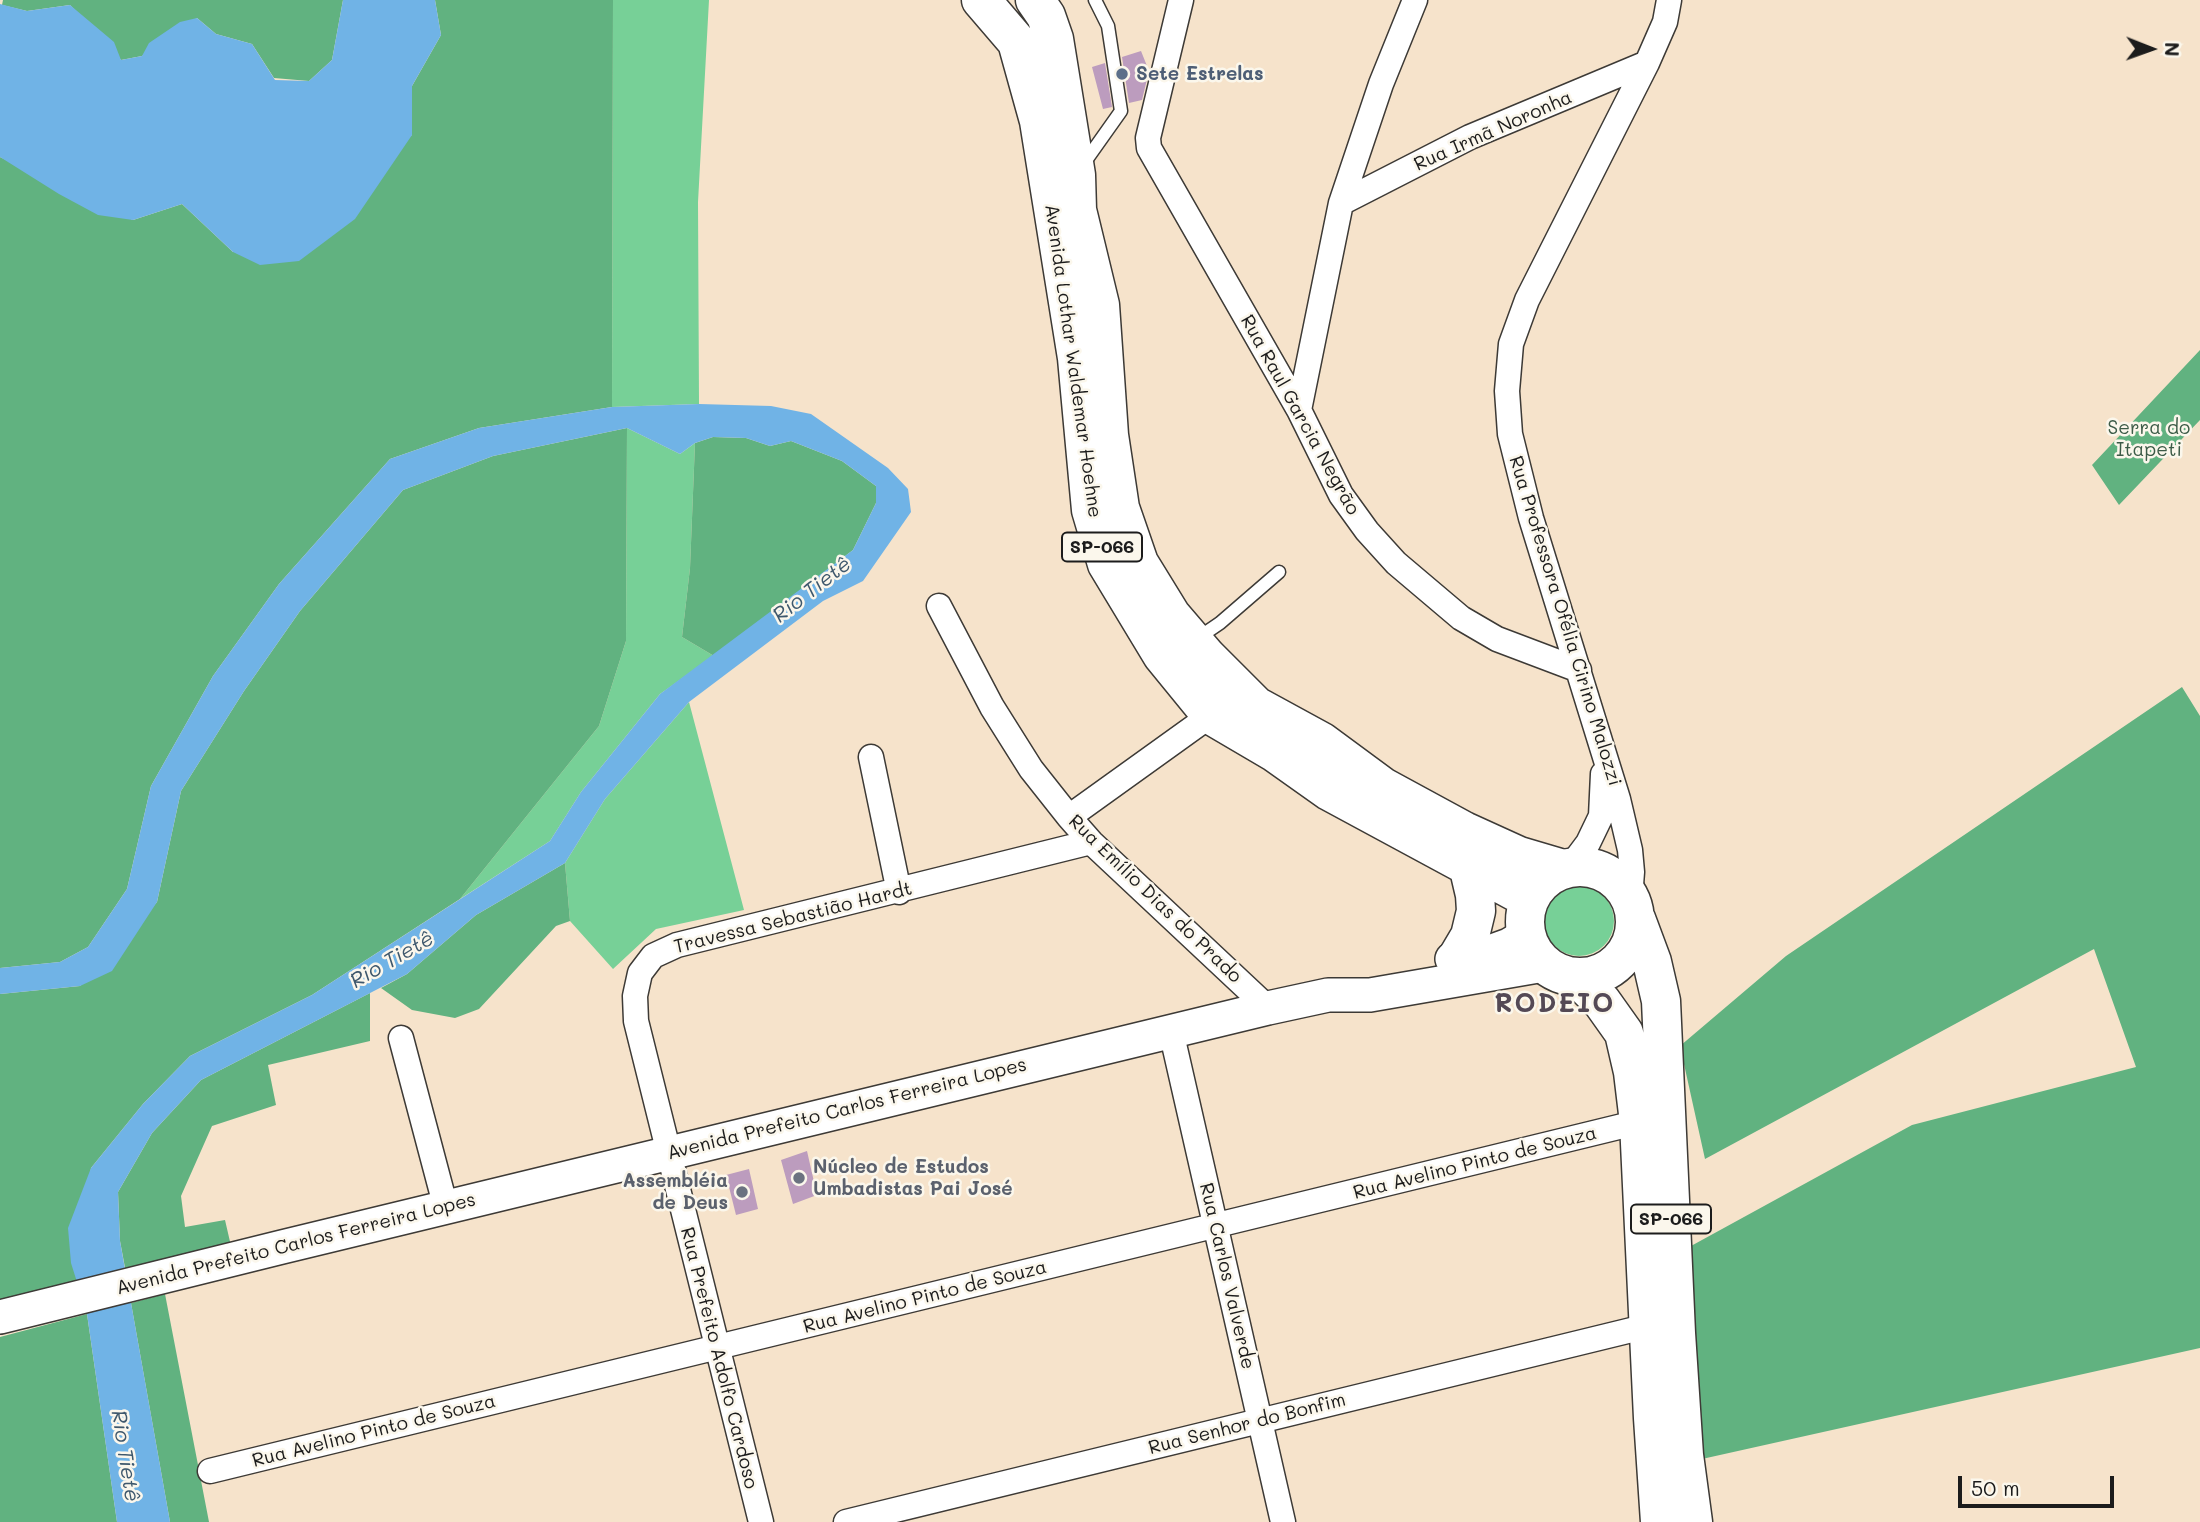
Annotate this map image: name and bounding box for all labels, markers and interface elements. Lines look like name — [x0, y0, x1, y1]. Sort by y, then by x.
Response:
north arrow — [2116, 14, 2186, 84]
text: N — [2160, 42, 2185, 57]
place label: Sete Estrelas — [1136, 63, 1264, 85]
marker: Sete Estrelas — [1114, 66, 1130, 82]
street label: Rua Irmã Noronha — [1410, 86, 1576, 176]
street label: Avenida Lothar Waldemar Hoehne — [1040, 203, 1106, 519]
street label: Rua Raul Garcia Negrão — [1235, 311, 1365, 519]
park label: Serra do Itapeti — [2108, 417, 2190, 461]
street label: Rua Professora Ofélia Cirino Malozzi — [1504, 453, 1626, 789]
road number: SP-066 — [1062, 532, 1142, 562]
water label: Rio Tietê — [768, 552, 856, 628]
street label: Rua Emílio Dias do Prado — [1064, 810, 1246, 988]
street label: Travessa Sebastião Hardt — [672, 877, 914, 959]
water label: Rio Tietê — [346, 926, 438, 994]
district label: RODEIO — [1495, 988, 1615, 1020]
street label: Avenida Prefeito Carlos Ferreira Lopes — [665, 1053, 1029, 1165]
street label: Rua Avelino Pinto de Souza — [1351, 1122, 1599, 1204]
place label: Núcleo de Estudos Umbadistas Pai José — [813, 1156, 1013, 1200]
place label: Assembléia de Deus — [623, 1170, 728, 1214]
marker: Núcleo de Estudos Umbadistas Pai José — [791, 1170, 807, 1186]
street label: Rua Carlos Valverde — [1194, 1181, 1260, 1371]
marker: Assembléia de Deus — [734, 1184, 750, 1200]
street label: Avenida Prefeito Carlos Ferreira Lopes — [114, 1188, 478, 1300]
road number: SP-066 — [1631, 1204, 1711, 1234]
street label: Rua Prefeito Adolfo Cardoso — [675, 1225, 763, 1491]
street label: Rua Avelino Pinto de Souza — [801, 1256, 1049, 1338]
street label: Rua Senhor do Bonfim — [1146, 1388, 1348, 1460]
street label: Rua Avelino Pinto de Souza — [250, 1390, 498, 1472]
water label: Rio Tietê — [105, 1408, 145, 1504]
scale bar — [1962, 1462, 2118, 1506]
text: 50 m — [1971, 1474, 2020, 1501]

